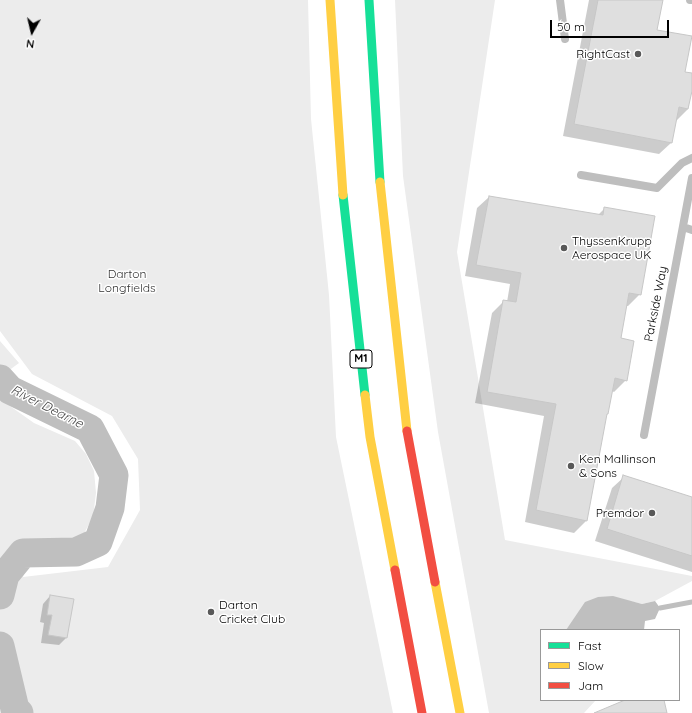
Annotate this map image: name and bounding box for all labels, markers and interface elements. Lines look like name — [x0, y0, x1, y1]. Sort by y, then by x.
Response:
north arrow — [12, 12, 52, 52]
scale bar — [552, 12, 671, 38]
text: 50 m — [557, 19, 585, 34]
text: N — [25, 36, 35, 51]
place label: RightCast — [576, 47, 630, 61]
marker: RightCast — [633, 49, 643, 59]
place label: ThyssenKrupp Aerospace UK — [572, 234, 652, 262]
marker: ThyssenKrupp Aerospace UK — [559, 243, 569, 253]
street label: Parkside Way — [642, 265, 670, 343]
park label: Darton Longfields — [98, 267, 156, 295]
road number: M1 — [350, 350, 372, 368]
water label: River Dearne — [8, 382, 86, 432]
place label: Ken Mallinson & Sons — [579, 452, 656, 480]
marker: Ken Mallinson & Sons — [566, 461, 576, 471]
place label: Premdor — [596, 506, 644, 520]
marker: Premdor — [647, 508, 657, 518]
place label: Darton Cricket Club — [219, 598, 285, 626]
marker: Darton Cricket Club — [206, 607, 216, 617]
legend — [540, 629, 680, 701]
text: Fast — [578, 638, 602, 653]
text: Slow — [578, 658, 604, 673]
text: Jam — [578, 678, 603, 693]

